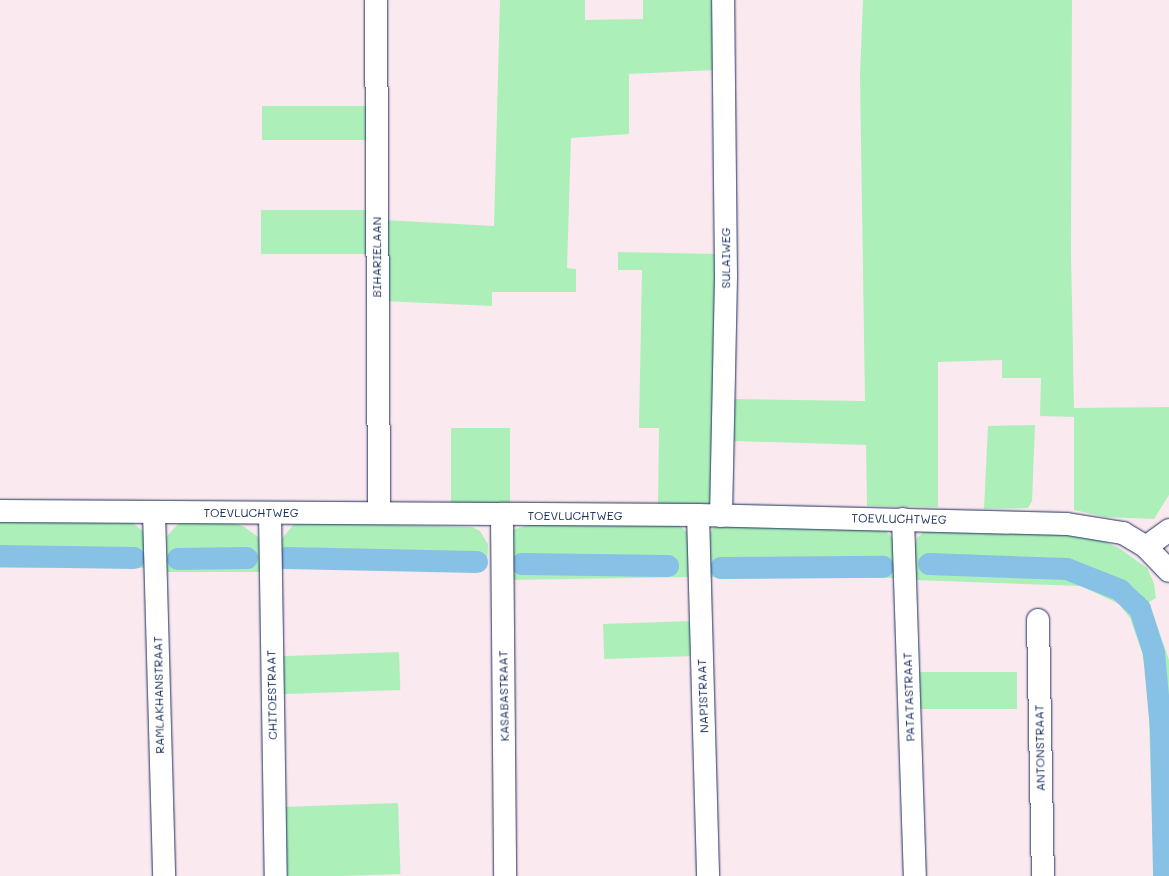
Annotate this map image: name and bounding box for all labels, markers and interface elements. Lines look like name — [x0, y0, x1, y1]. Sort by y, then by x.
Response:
street label: BIHARIELAAN — [370, 216, 384, 298]
street label: SULAIWEG — [719, 228, 733, 288]
street label: TOEVLUCHTWEG — [203, 506, 299, 520]
street label: TOEVLUCHTWEG — [527, 509, 623, 523]
street label: TOEVLUCHTWEG — [851, 511, 947, 527]
street label: RAMLAKHANSTRAAT — [151, 636, 167, 754]
street label: CHITOESTRAAT — [264, 650, 280, 740]
street label: KASABASTRAAT — [496, 650, 512, 742]
street label: PATATASTRAAT — [900, 652, 918, 742]
street label: NAPISTRAAT — [695, 659, 711, 733]
street label: ANTONSTRAAT — [1032, 705, 1048, 791]

